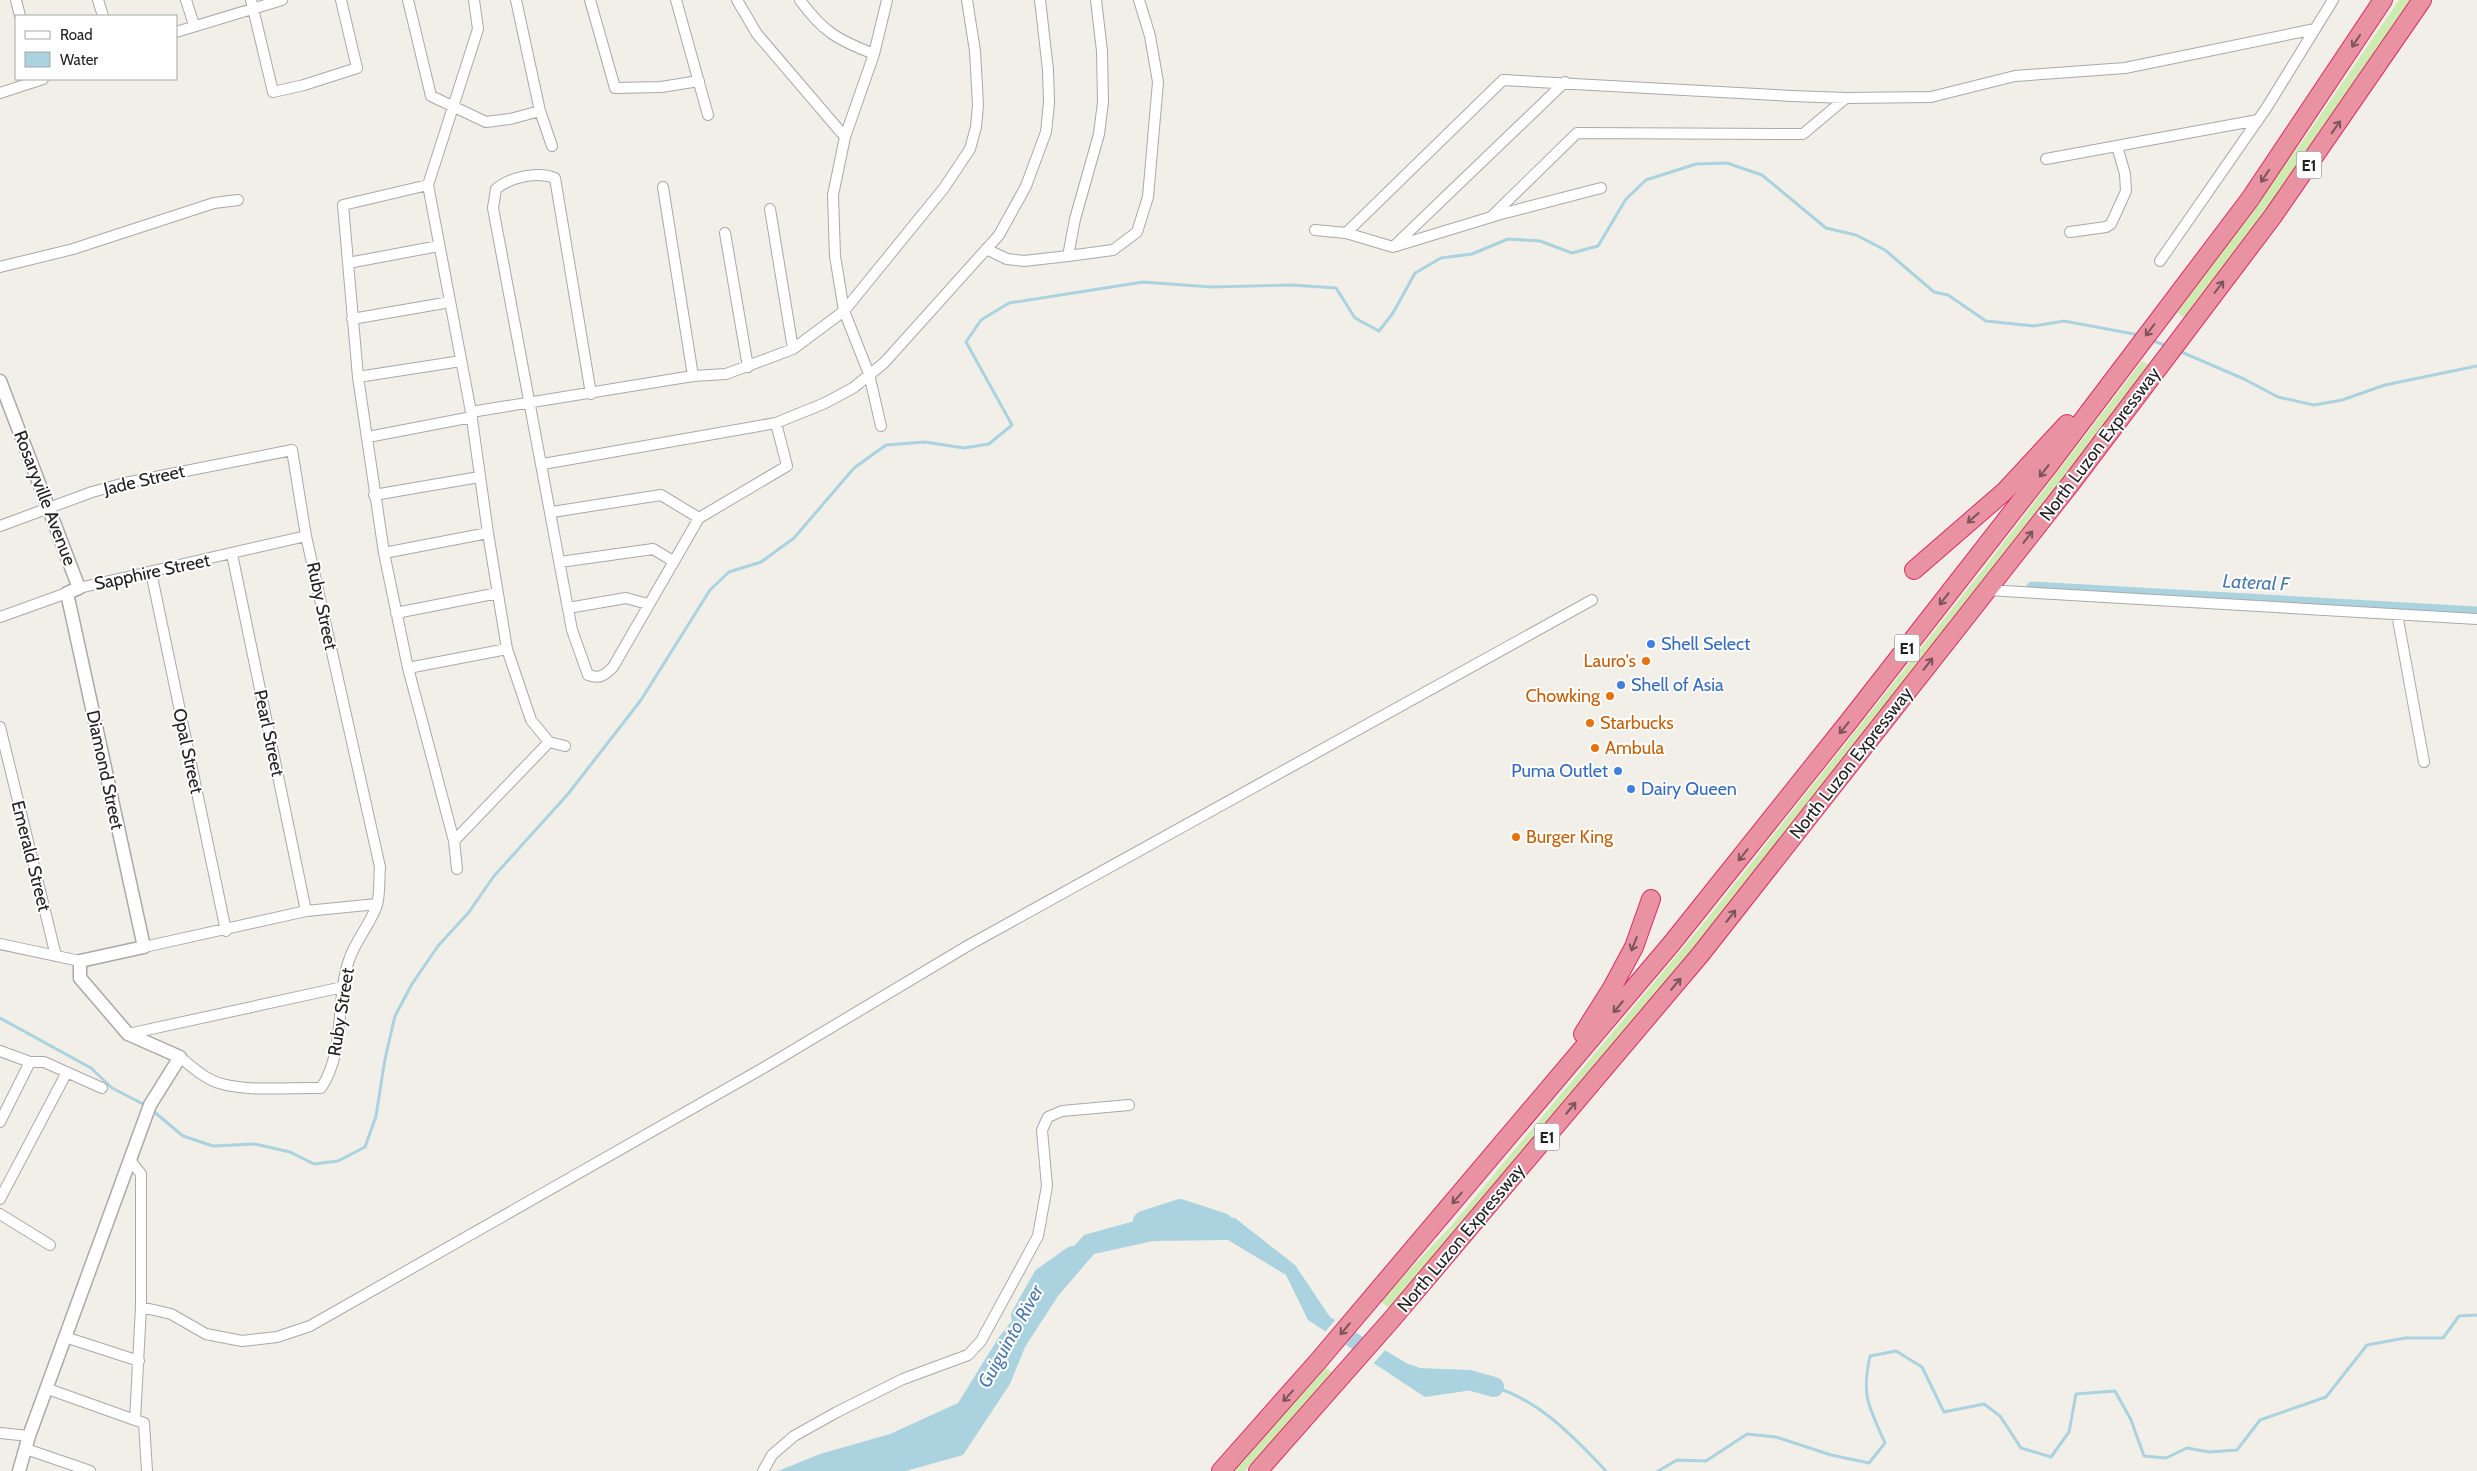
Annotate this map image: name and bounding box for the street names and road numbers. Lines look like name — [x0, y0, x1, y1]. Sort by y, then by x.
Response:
road number: E1 — [2296, 152, 2322, 178]
street label: North Luzon Expressway — [2035, 363, 2165, 525]
street label: Rosaryville Avenue — [9, 427, 81, 569]
street label: Jade Street — [100, 460, 187, 500]
street label: Sapphire Street — [92, 549, 212, 595]
street label: Ruby Street — [302, 560, 342, 652]
road number: E1 — [1894, 634, 1920, 661]
street label: North Luzon Expressway — [1785, 683, 1917, 843]
street label: Pearl Street — [249, 688, 289, 778]
street label: Opal Street — [168, 706, 208, 796]
street label: Diamond Street — [82, 708, 128, 832]
street label: Emerald Street — [7, 798, 55, 914]
street label: Ruby Street — [323, 966, 359, 1058]
road number: E1 — [1534, 1124, 1560, 1150]
street label: North Luzon Expressway — [1392, 1159, 1530, 1317]

